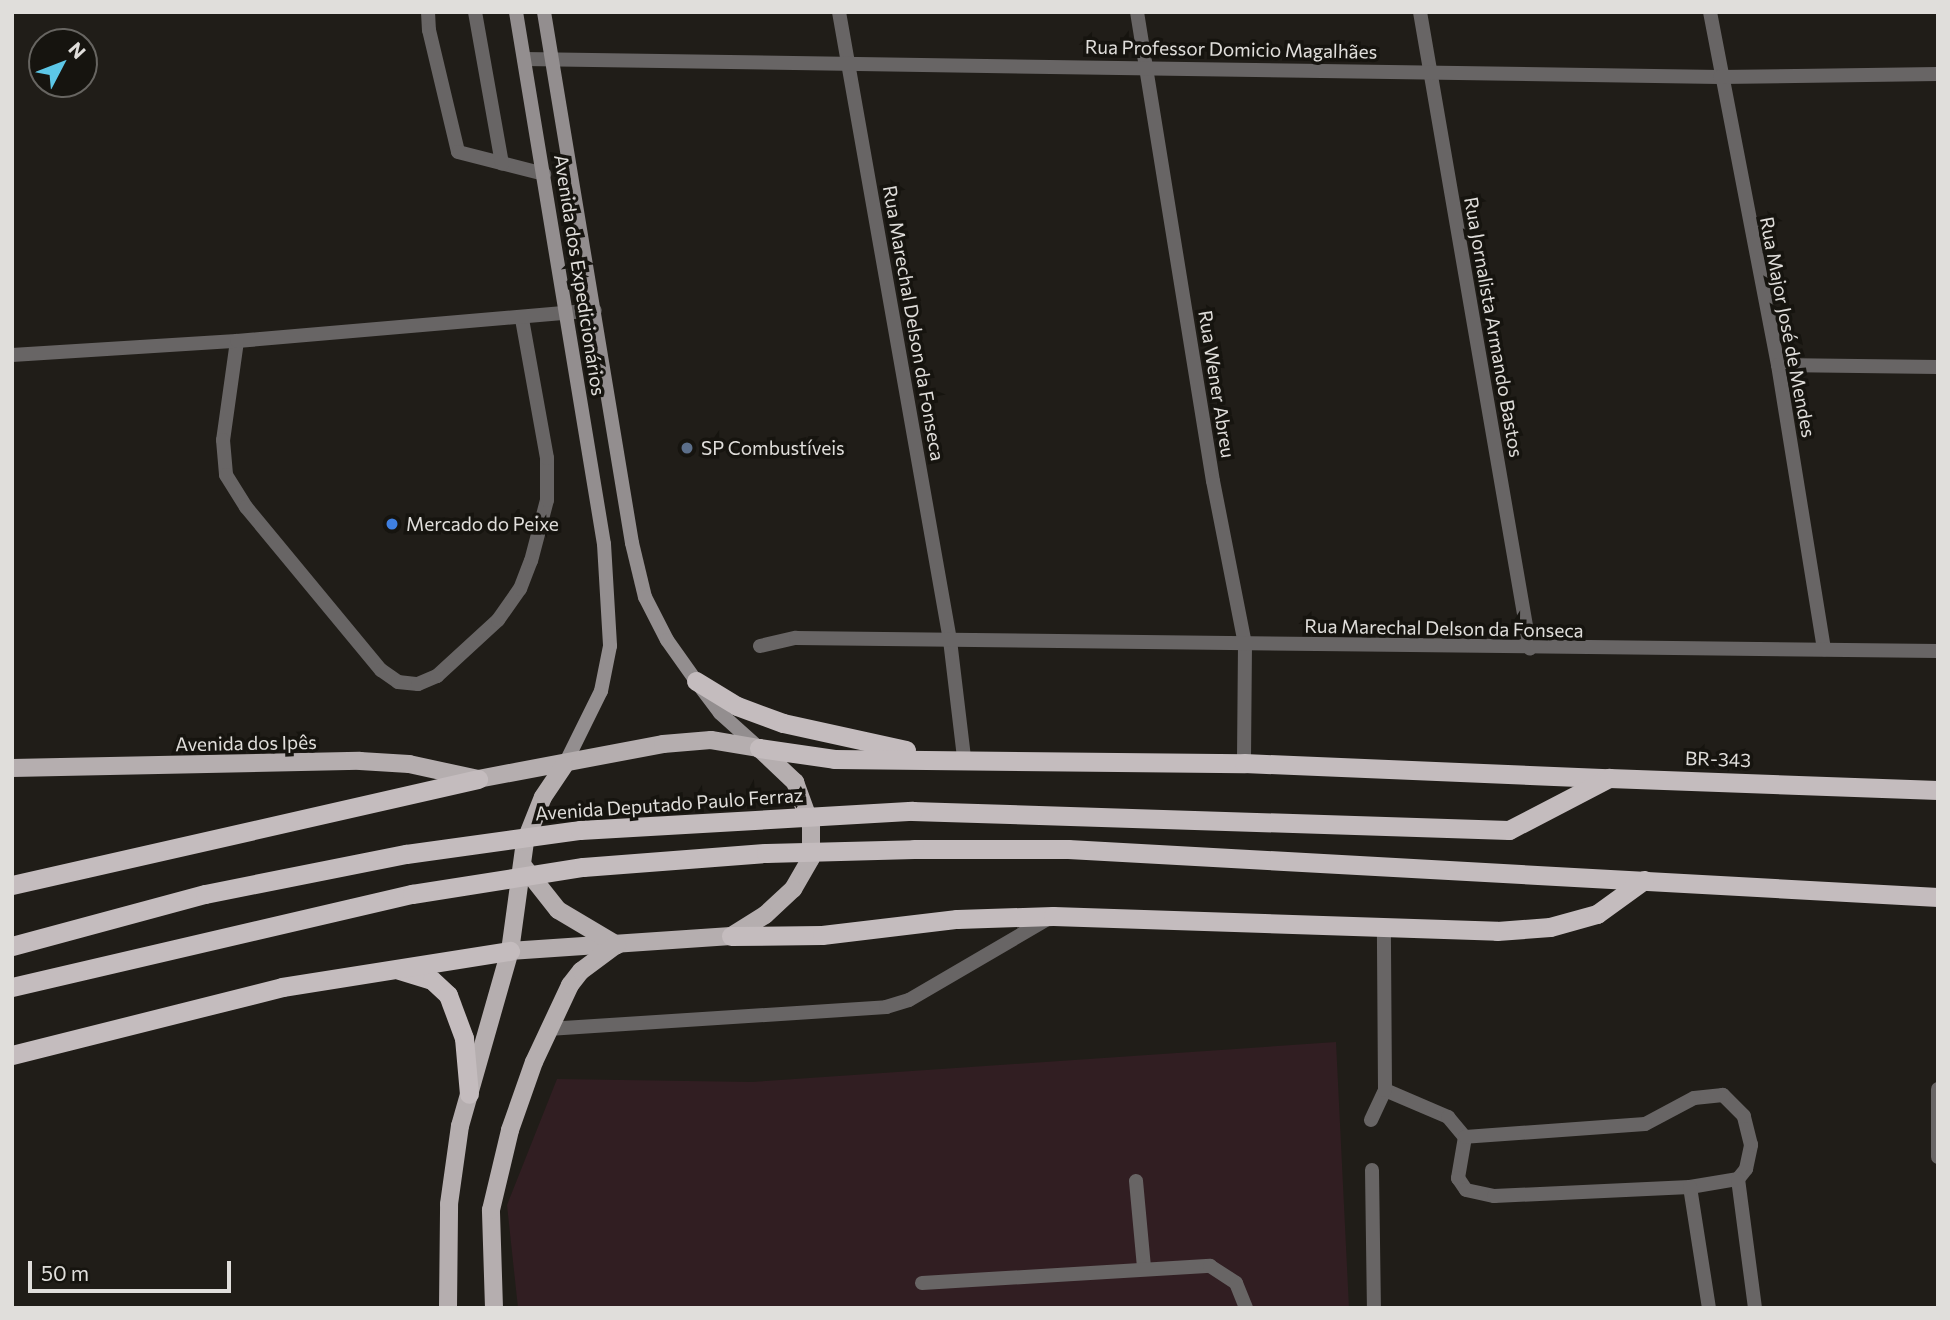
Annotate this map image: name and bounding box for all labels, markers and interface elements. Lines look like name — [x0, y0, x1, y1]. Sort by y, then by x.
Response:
north arrow — [28, 28, 98, 98]
street label: Rua Professor Domicio Magalhães — [1085, 35, 1377, 63]
text: N — [64, 37, 91, 63]
street label: Avenida dos Expedicionários — [550, 153, 610, 397]
street label: Rua Marechal Delson da Fonseca — [879, 183, 949, 463]
street label: Rua Jornalista Armando Bastos — [1460, 195, 1528, 459]
street label: Rua Major José de Mendes — [1755, 215, 1821, 439]
street label: Rua Wener Abreu — [1194, 309, 1240, 459]
place label: SP Combustíveis — [701, 437, 845, 459]
marker: SP Combustíveis — [679, 440, 695, 456]
place label: Mercado do Peixe — [406, 513, 559, 535]
marker: Mercado do Peixe — [384, 516, 400, 532]
street label: Rua Marechal Delson da Fonseca — [1304, 614, 1584, 642]
street label: Avenida dos Ipês — [175, 730, 317, 756]
street label: BR-343 — [1685, 746, 1751, 772]
street label: Avenida Deputado Paulo Ferraz — [534, 783, 804, 825]
scale bar — [32, 1246, 234, 1290]
text: 50 m — [41, 1260, 89, 1285]

